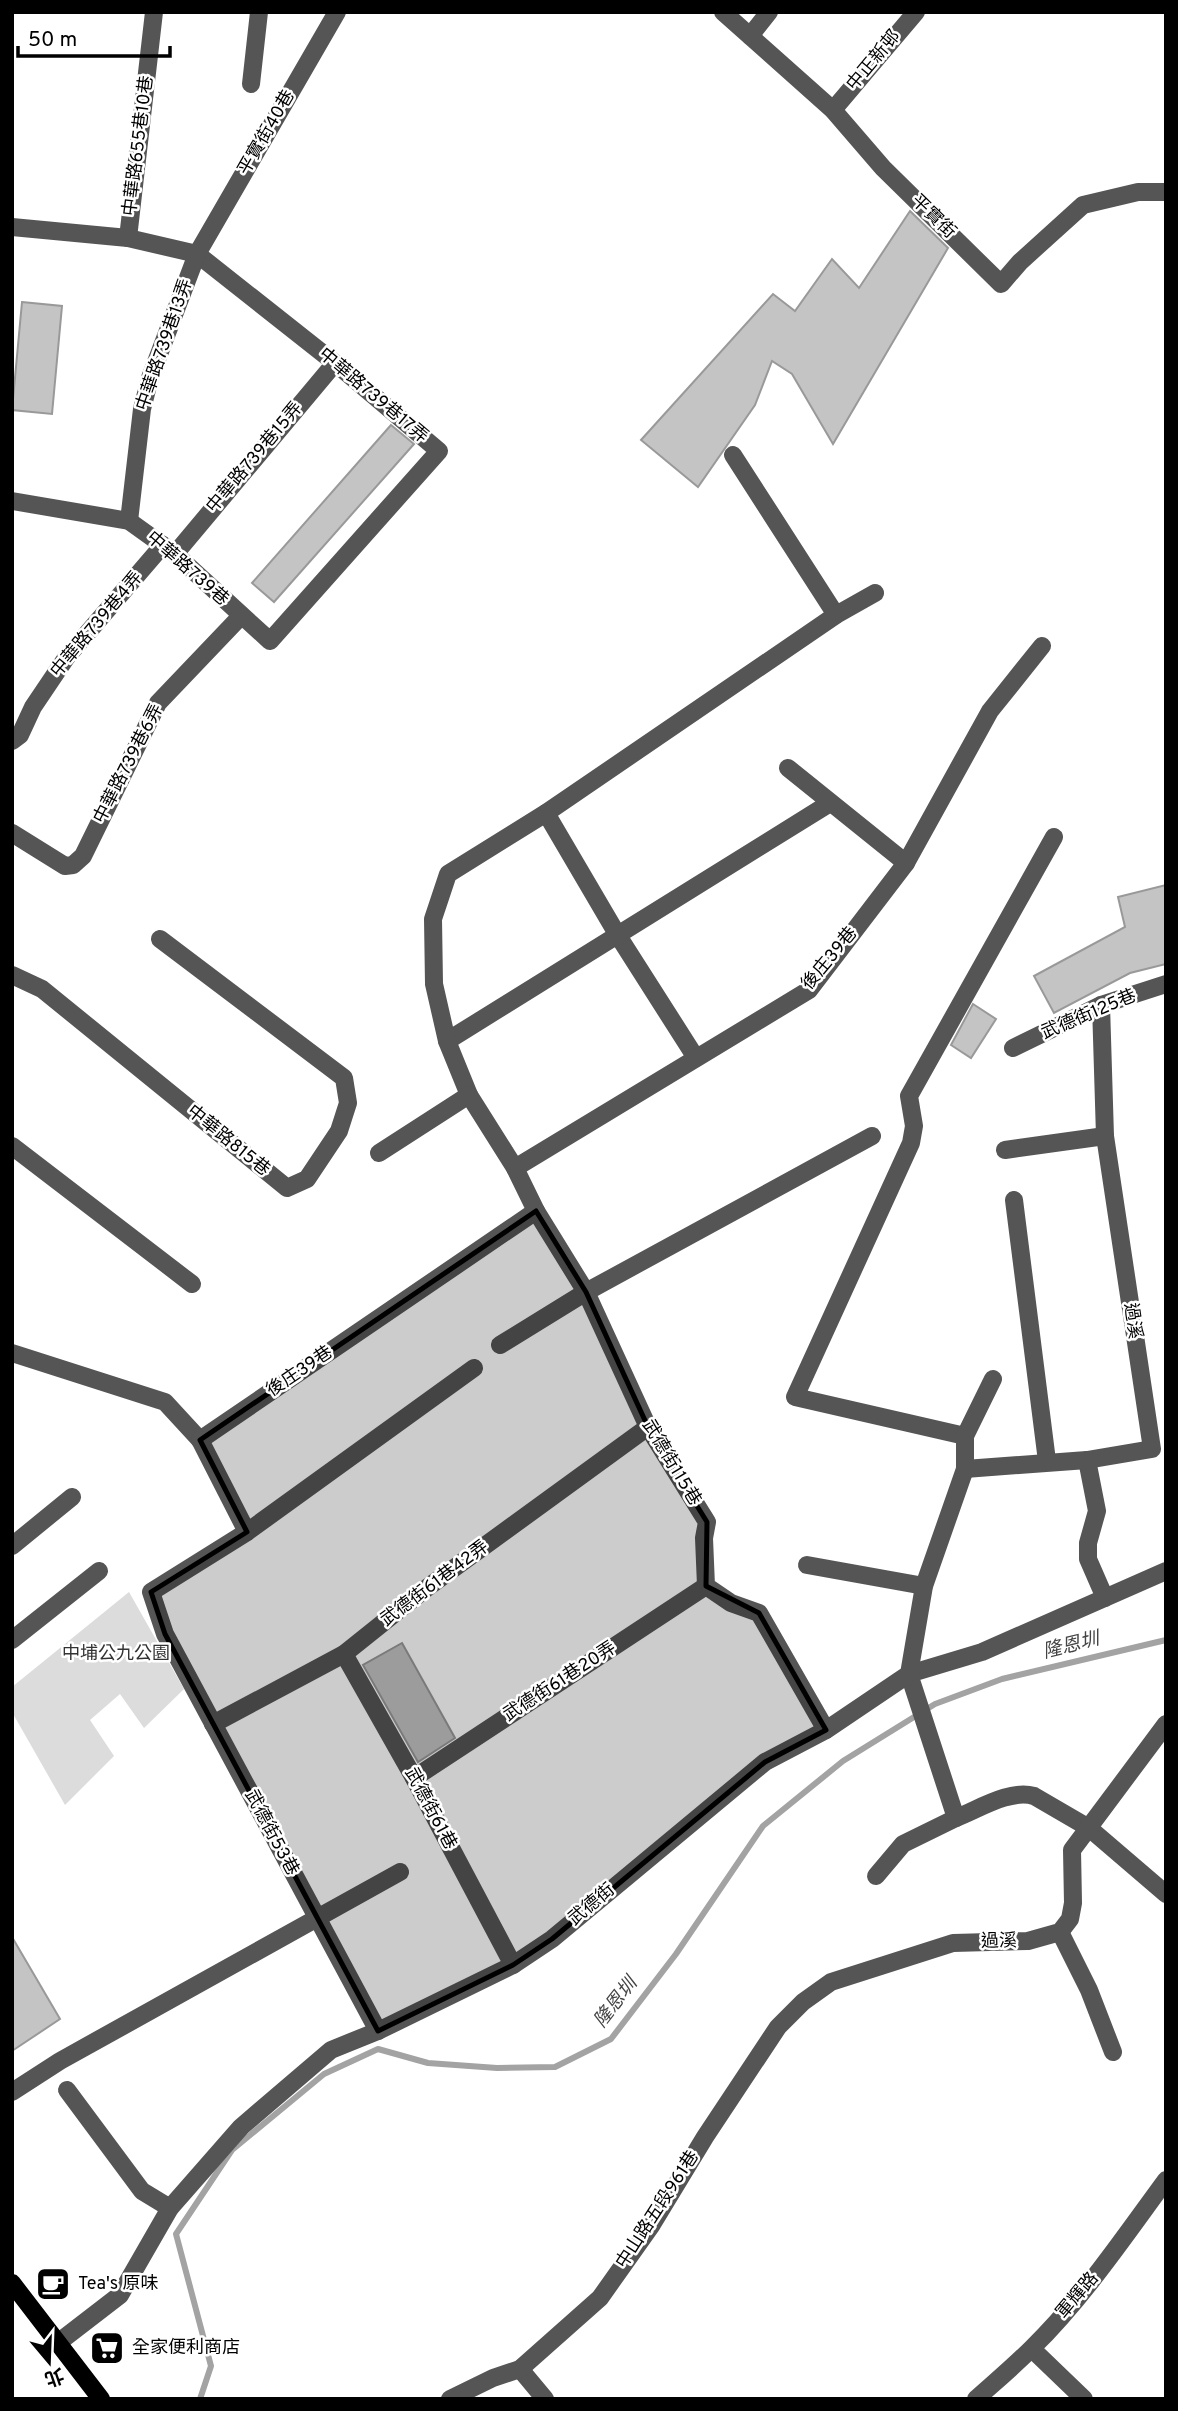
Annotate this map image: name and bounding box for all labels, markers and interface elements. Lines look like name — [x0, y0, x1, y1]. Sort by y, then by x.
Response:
scale bar — [18, 14, 170, 58]
street label: 中正新邨 — [842, 26, 906, 96]
text: 50 m — [28, 27, 77, 54]
street label: 中華路655巷10巷 — [119, 74, 159, 218]
street label: 平實街40巷 — [233, 86, 301, 180]
street label: 平實街 — [906, 190, 960, 244]
street label: 中華路739巷13弄 — [132, 276, 198, 414]
street label: 中華路739巷17弄 — [313, 343, 433, 449]
street label: 中華路739巷15弄 — [202, 398, 308, 518]
street label: 中華路739巷 — [141, 527, 233, 611]
street label: 中華路739巷4弄 — [46, 567, 148, 683]
street label: 中華路739巷6弄 — [89, 700, 169, 828]
street label: 後庄39巷 — [797, 923, 863, 995]
street label: 武德街125巷 — [1038, 985, 1140, 1045]
street label: 中華路815巷 — [182, 1100, 274, 1182]
street label: 過溪 — [1118, 1302, 1146, 1340]
street label: 後庄39巷 — [262, 1341, 338, 1403]
street label: 武德街115巷 — [636, 1416, 706, 1510]
street label: 武德街61巷42弄 — [376, 1536, 494, 1632]
water label: 隆恩圳 — [1040, 1627, 1104, 1665]
street label: 武德街61巷20弄 — [499, 1637, 621, 1727]
park label: 中埔公九公園 — [62, 1643, 170, 1666]
street label: 武德街61巷 — [399, 1764, 461, 1854]
street label: 武德街53巷 — [239, 1786, 303, 1880]
street label: 武德街 — [564, 1879, 620, 1931]
street label: 過溪 — [981, 1930, 1017, 1954]
water label: 隆恩圳 — [589, 1971, 645, 2033]
street label: 中山路五段961巷 — [611, 2147, 705, 2273]
cafe icon: Tea's 原味 — [34, 2265, 72, 2303]
street label: 軍輝路 — [1052, 2268, 1104, 2324]
place label: Tea's 原味 — [78, 2273, 158, 2296]
north arrow — [14, 2327, 84, 2397]
supermarket icon: 全家便利商店 — [88, 2329, 126, 2367]
place label: 全家便利商店 — [132, 2337, 240, 2360]
text: 北 — [41, 2362, 67, 2391]

